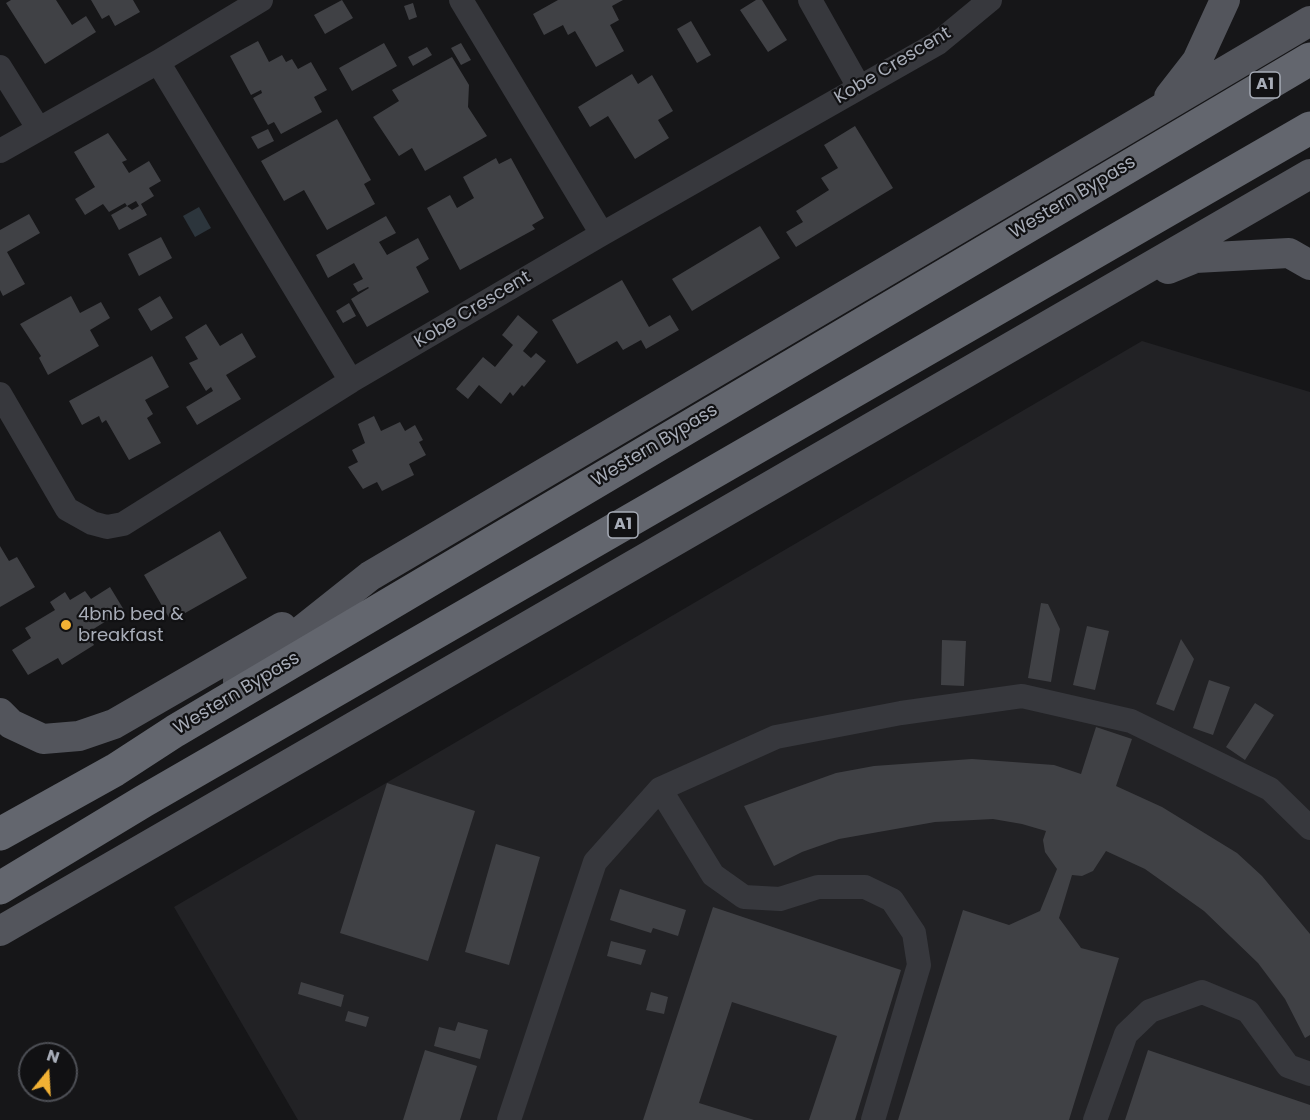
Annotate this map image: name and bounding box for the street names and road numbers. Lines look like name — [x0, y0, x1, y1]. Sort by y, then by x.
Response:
street label: Kobe Crescent — [831, 23, 955, 109]
road number: A1 — [1250, 72, 1280, 98]
street label: Western Bypass — [1006, 152, 1140, 244]
street label: Kobe Crescent — [411, 267, 535, 353]
street label: Western Bypass — [588, 400, 722, 492]
road number: A1 — [608, 512, 638, 538]
street label: Western Bypass — [170, 648, 304, 740]

